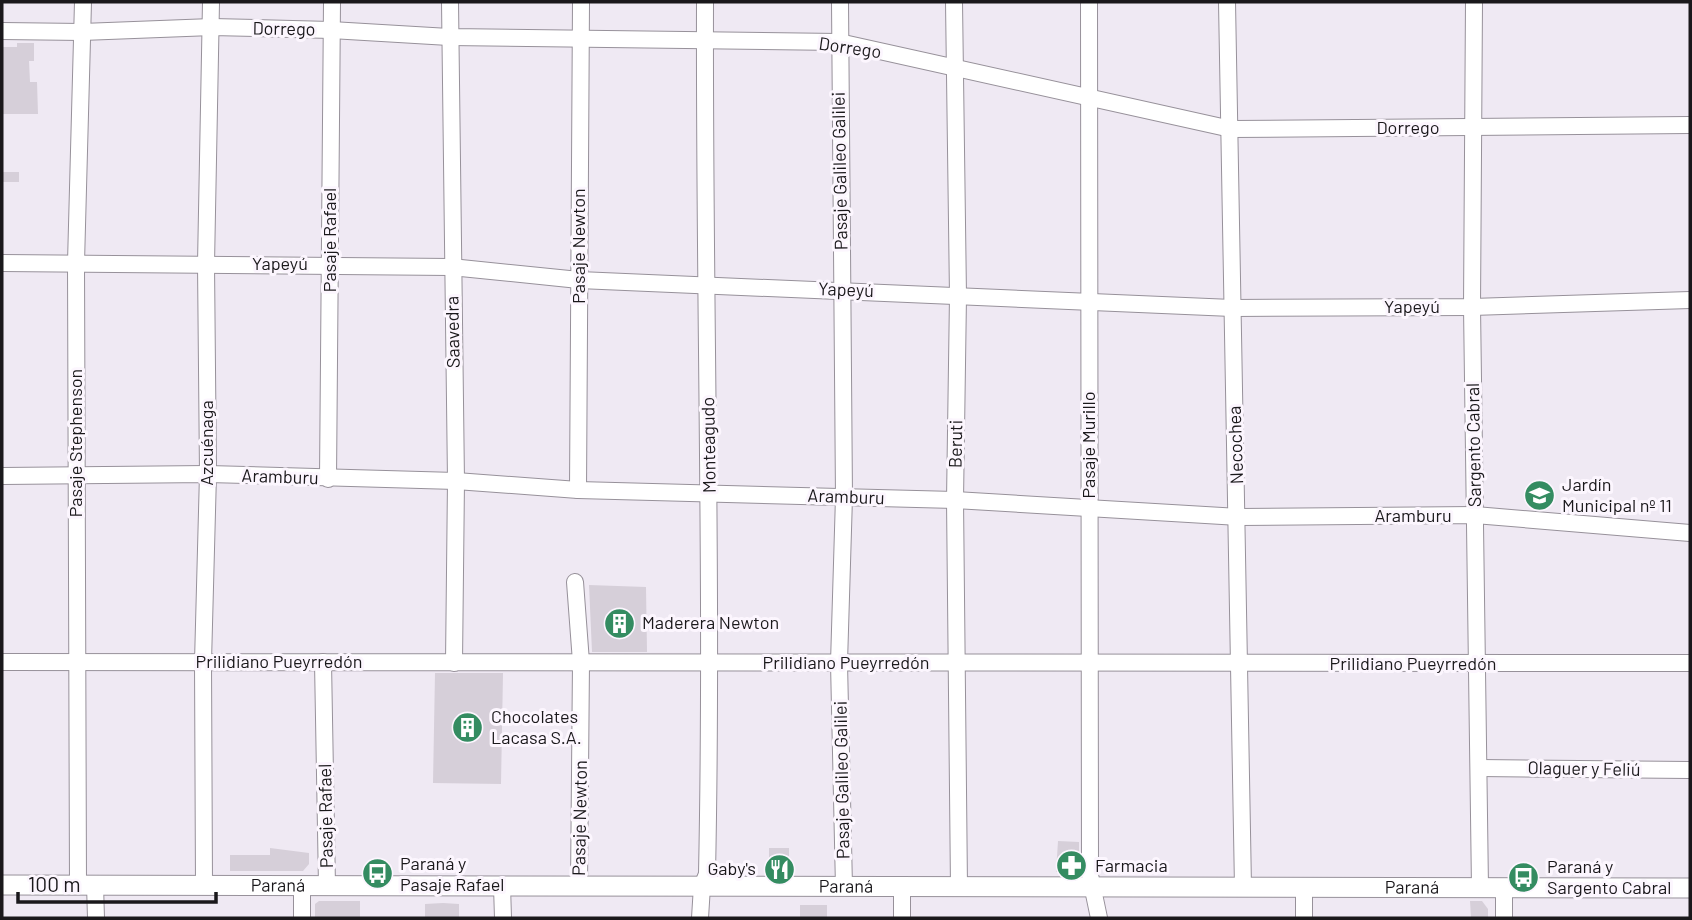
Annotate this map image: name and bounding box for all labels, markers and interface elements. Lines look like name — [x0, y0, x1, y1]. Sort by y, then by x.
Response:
street label: Dorrego — [252, 16, 316, 40]
street label: Dorrego — [817, 32, 883, 62]
street label: Pasaje Galileo Galilei — [827, 92, 851, 250]
street label: Dorrego — [1377, 116, 1439, 138]
street label: Pasaje Rafael — [318, 188, 340, 292]
street label: Pasaje Newton — [567, 188, 589, 304]
street label: Yapeyú — [252, 252, 308, 274]
street label: Yapeyú — [818, 277, 874, 301]
street label: Yapeyú — [1384, 295, 1440, 317]
street label: Saavedra — [440, 296, 464, 368]
street label: Pasaje Stephenson — [64, 369, 86, 517]
street label: Sargento Cabral — [1461, 383, 1485, 507]
street label: Pasaje Murillo — [1077, 391, 1099, 499]
street label: Monteagudo — [696, 397, 720, 493]
street label: Azcuénaga — [195, 400, 217, 486]
street label: Necochea — [1223, 405, 1247, 485]
street label: Beruti — [944, 420, 966, 468]
street label: Aramburu — [241, 464, 319, 488]
place label: Jardín Municipal nº 11 — [1562, 473, 1672, 516]
school or university icon: Jardín Municipal nº 11 — [1522, 478, 1556, 512]
street label: Aramburu — [807, 484, 885, 508]
street label: Aramburu — [1374, 504, 1452, 526]
building icon: Maderera Newton — [602, 606, 636, 640]
place label: Maderera Newton — [642, 611, 779, 633]
street label: Prilidiano Pueyrredón — [196, 650, 362, 672]
street label: Prilidiano Pueyrredón — [763, 651, 929, 673]
street label: Prilidiano Pueyrredón — [1330, 652, 1496, 674]
street label: Pasaje Galileo Galilei — [829, 701, 853, 859]
place label: Chocolates Lacasa S.A. — [491, 705, 582, 748]
building icon: Chocolates Lacasa S.A. — [451, 710, 485, 744]
street label: Olaguer y Feliú — [1527, 756, 1641, 780]
street label: Pasaje Newton — [567, 760, 591, 876]
street label: Pasaje Rafael — [313, 764, 337, 868]
pharmacy icon: Farmacia — [1055, 849, 1089, 883]
place label: Paraná y Pasaje Rafael — [400, 852, 504, 895]
restaurant icon: Gaby's — [762, 852, 796, 886]
place label: Farmacia — [1095, 854, 1168, 876]
place label: Paraná y Sargento Cabral — [1547, 855, 1671, 898]
bus stop icon: Paraná y Pasaje Rafael — [360, 857, 394, 891]
place label: Gaby's — [707, 857, 756, 879]
scale bar — [18, 860, 215, 904]
bus stop icon: Paraná y Sargento Cabral — [1507, 860, 1541, 894]
text: 100 m — [28, 871, 81, 896]
street label: Paraná — [251, 873, 305, 896]
street label: Paraná — [819, 874, 873, 897]
street label: Paraná — [1385, 875, 1439, 898]

